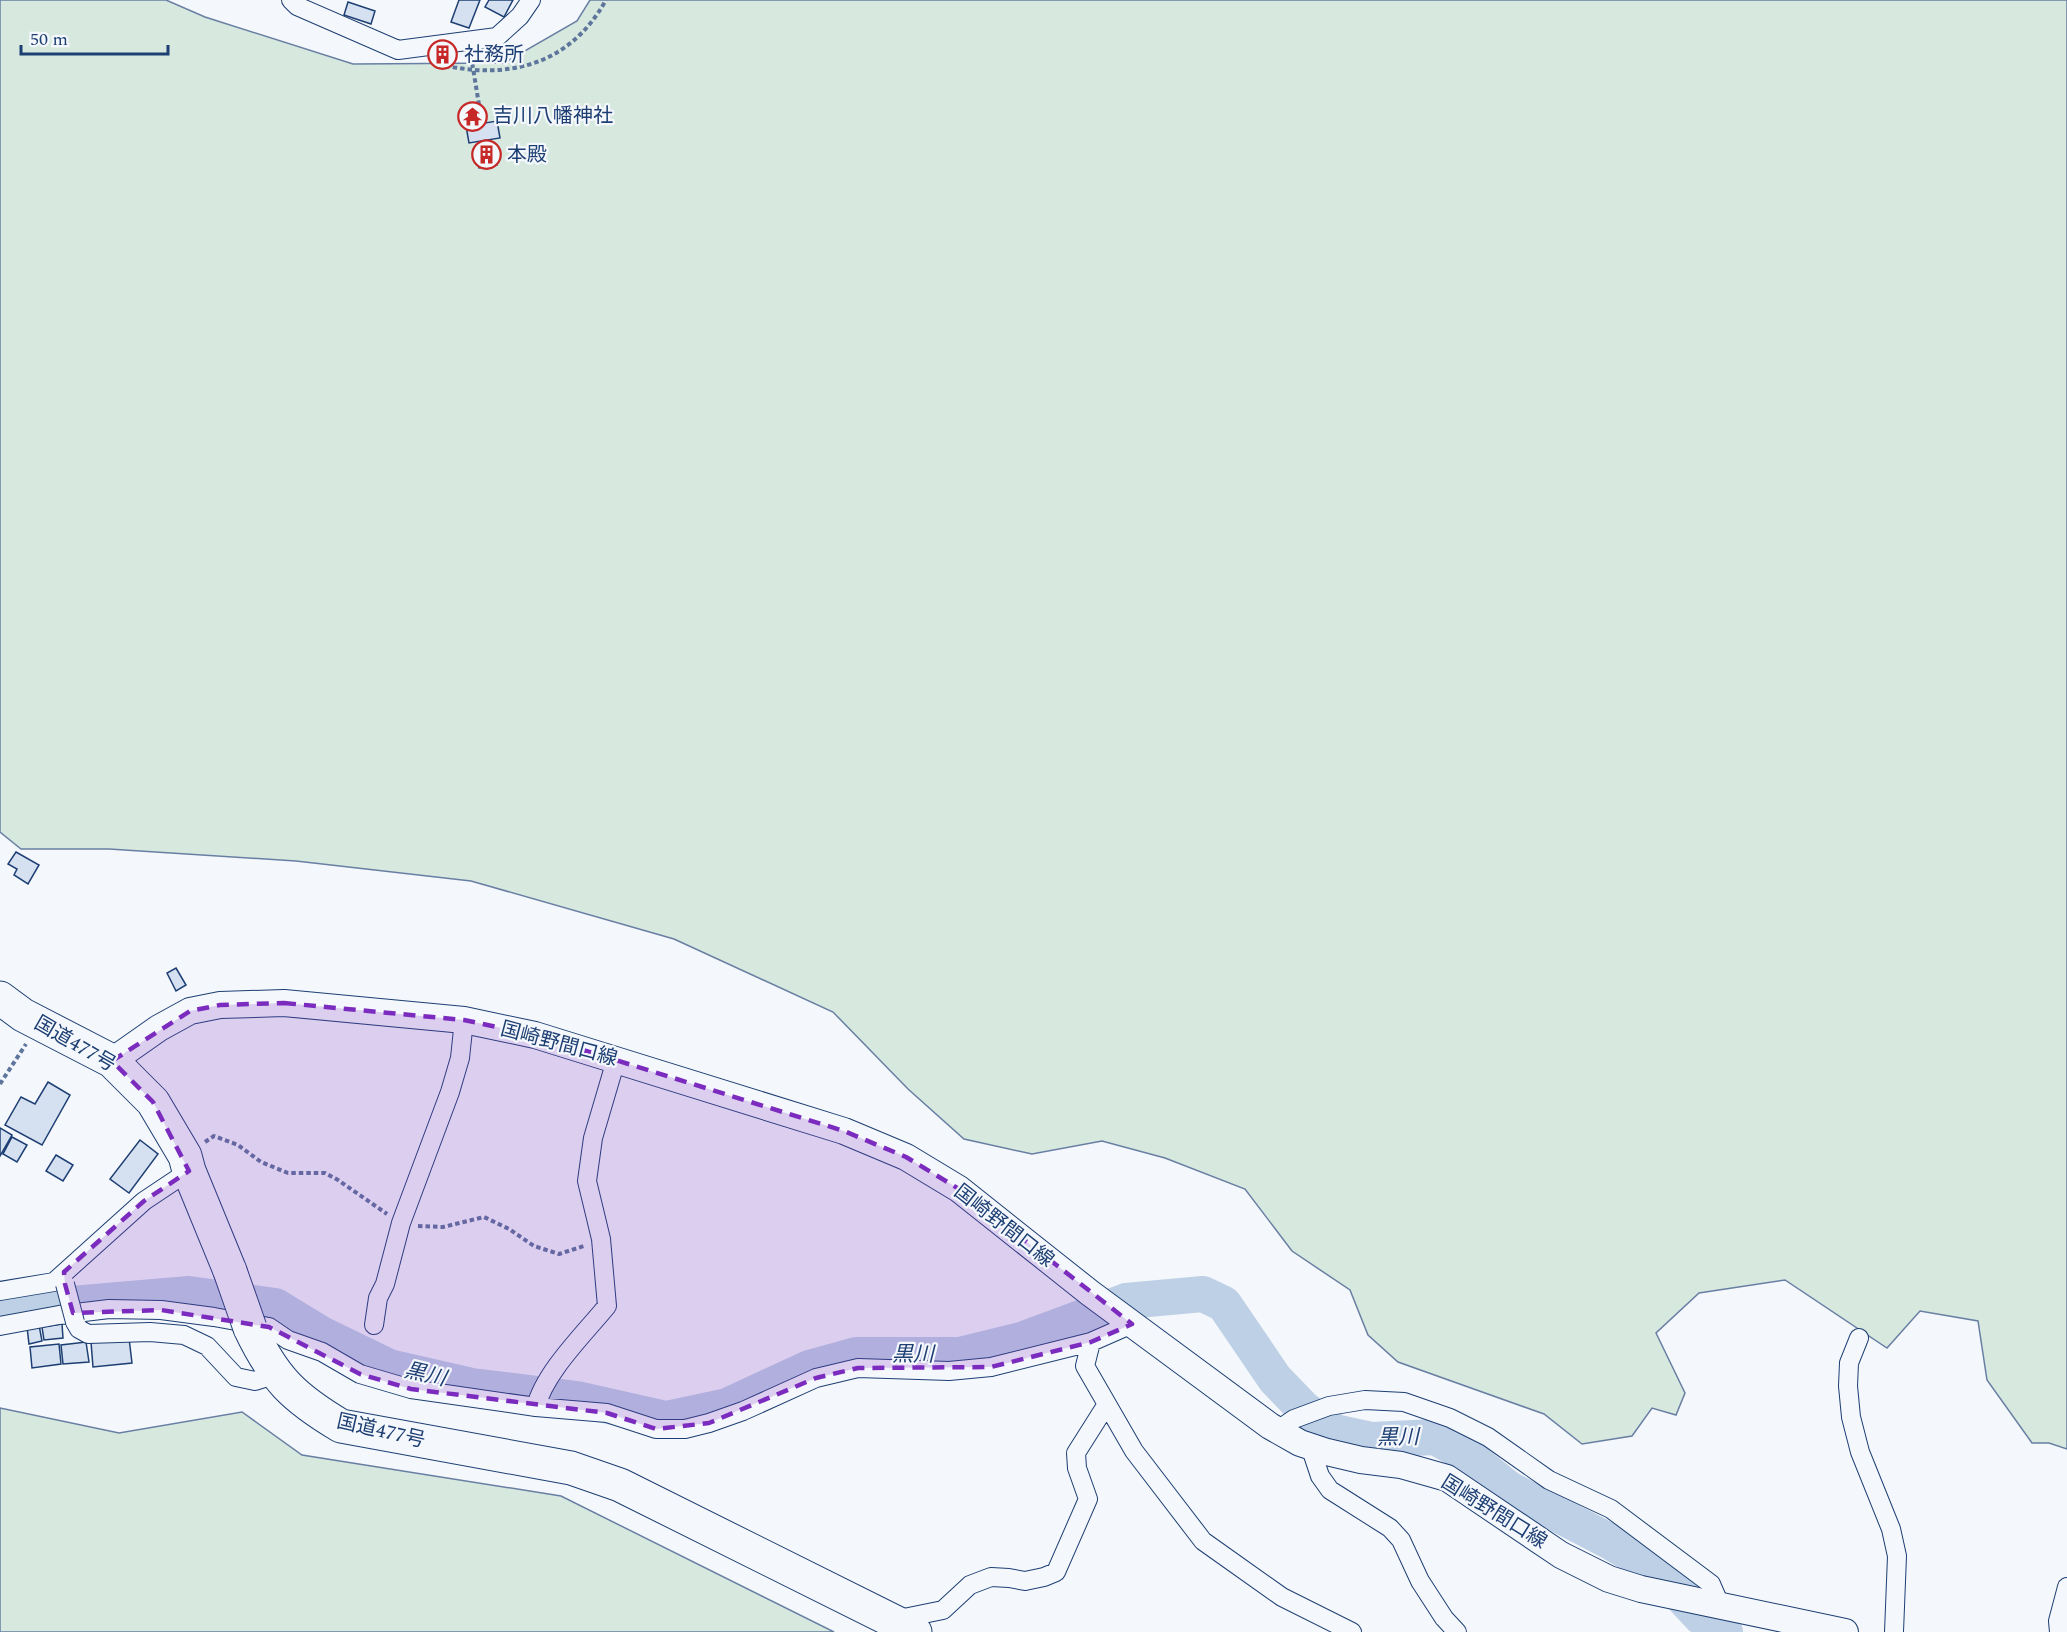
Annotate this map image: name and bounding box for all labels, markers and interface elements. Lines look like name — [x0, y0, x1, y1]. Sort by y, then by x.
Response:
scale bar — [21, 18, 168, 56]
text: 50 m — [30, 26, 68, 53]
building icon: 社務所 — [427, 39, 459, 71]
place label: 社務所 — [464, 40, 524, 70]
temple icon: 吉川八幡神社 — [456, 100, 488, 132]
place label: 吉川八幡神社 — [493, 101, 613, 131]
building icon: 本殿 — [470, 139, 502, 171]
place label: 本殿 — [507, 140, 547, 170]
street label: 国道477号 — [29, 1009, 121, 1079]
street label: 国崎野間口線 — [497, 1014, 621, 1074]
street label: 国崎野間口線 — [947, 1177, 1061, 1275]
water label: 黒川 — [892, 1339, 936, 1371]
water label: 黒川 — [401, 1355, 451, 1396]
street label: 国道477号 — [334, 1406, 428, 1456]
water label: 黒川 — [1377, 1422, 1421, 1454]
street label: 国崎野間口線 — [1435, 1467, 1553, 1557]

